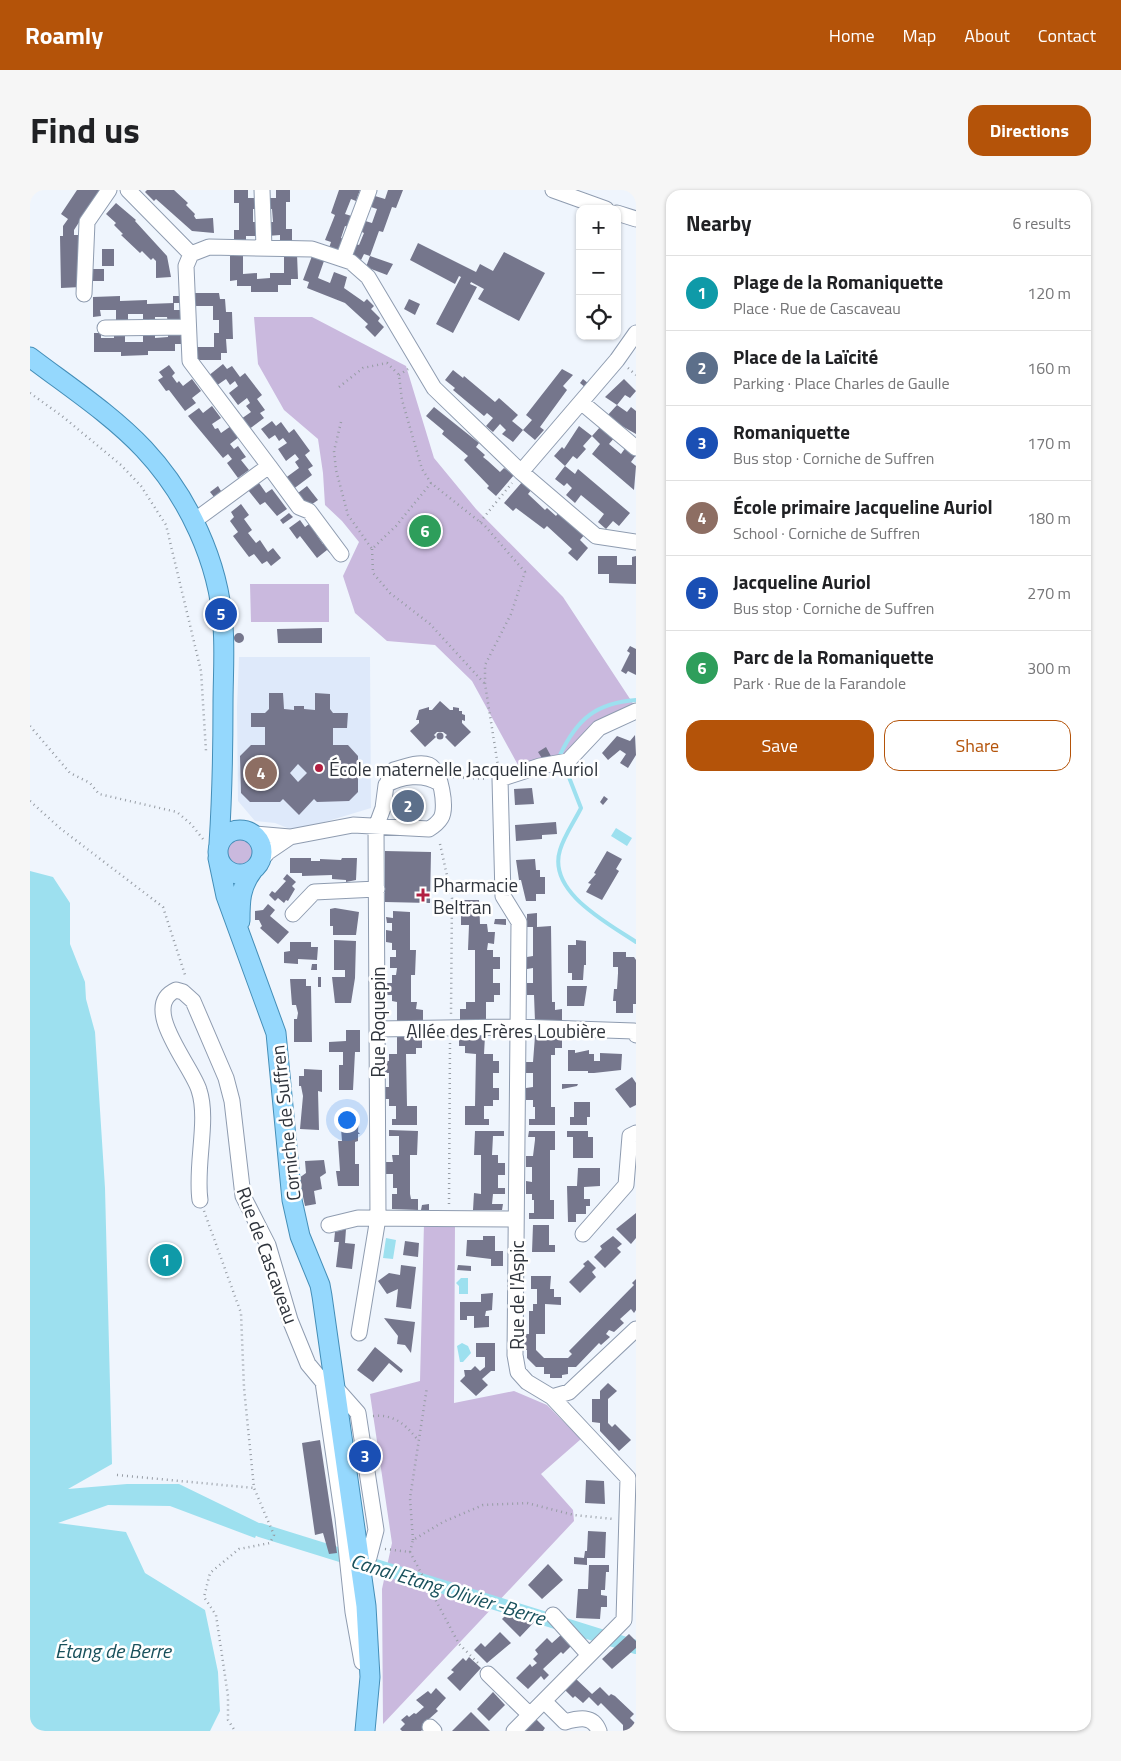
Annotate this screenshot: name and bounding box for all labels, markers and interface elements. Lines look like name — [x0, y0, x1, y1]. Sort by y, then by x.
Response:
text: Roamly — [25, 17, 103, 53]
text: Home — [829, 22, 875, 49]
text: Map — [903, 22, 936, 49]
text: About — [964, 22, 1010, 49]
text: Contact — [1038, 22, 1096, 49]
text: Find us — [30, 103, 140, 157]
button: Directions — [968, 105, 1091, 156]
map controls — [576, 205, 621, 340]
button: + — [576, 205, 621, 250]
text: Nearby — [686, 207, 751, 239]
text: 6 results — [1012, 211, 1071, 235]
button: − — [576, 250, 621, 295]
text: Plage de la Romaniquette — [733, 267, 943, 296]
text: 1 — [698, 281, 706, 305]
text: 120 m — [1027, 281, 1071, 305]
button: locate — [576, 295, 621, 340]
text: Place · Rue de Cascaveau — [733, 296, 901, 320]
text: Place de la Laïcité — [733, 342, 878, 371]
text: 2 — [698, 356, 706, 380]
text: 160 m — [1027, 356, 1071, 380]
text: Parking · Place Charles de Gaulle — [733, 371, 950, 395]
text: Romaniquette — [733, 417, 850, 446]
text: 3 — [698, 431, 706, 455]
text: 170 m — [1027, 431, 1071, 455]
text: Bus stop · Corniche de Suffren — [733, 446, 934, 470]
text: École primaire Jacqueline Auriol — [733, 492, 993, 521]
text: 4 — [698, 506, 706, 530]
text: 180 m — [1027, 506, 1071, 530]
pin: 6 — [409, 512, 441, 550]
text: School · Corniche de Suffren — [733, 521, 920, 545]
text: Jacqueline Auriol — [733, 567, 871, 596]
text: 5 — [698, 581, 706, 605]
text: 270 m — [1027, 581, 1071, 605]
pin: 5 — [205, 595, 237, 633]
text: Bus stop · Corniche de Suffren — [733, 596, 934, 620]
text: Parc de la Romaniquette — [733, 642, 934, 671]
text: 6 — [698, 656, 706, 680]
text: 300 m — [1027, 656, 1071, 680]
text: Park · Rue de la Farandole — [733, 671, 906, 695]
button: Save — [686, 720, 874, 771]
button: Share — [884, 720, 1071, 771]
pin: 4 — [245, 754, 277, 792]
place label: École maternelle Jacqueline Auriol — [329, 754, 598, 783]
marker: École maternelle Jacqueline Auriol — [313, 762, 325, 774]
pin: 2 — [392, 787, 424, 825]
place label: Pharmacie Beltran — [433, 870, 518, 921]
marker: Pharmacie Beltran — [417, 889, 429, 901]
street label: Rue Roquepin — [363, 966, 392, 1078]
street label: Allée des Frères Loubière — [406, 1016, 606, 1045]
street label: Corniche de Suffren — [262, 1044, 308, 1202]
your location — [334, 1107, 360, 1133]
street label: Rue de Cascaveau — [230, 1182, 306, 1328]
street label: Rue de l'Aspic — [502, 1240, 531, 1350]
pin: 1 — [150, 1241, 182, 1279]
pin: 3 — [349, 1437, 381, 1475]
water label: Canal Etang Olivier -Berre — [347, 1545, 551, 1634]
water label: Étang de Berre — [55, 1635, 173, 1666]

